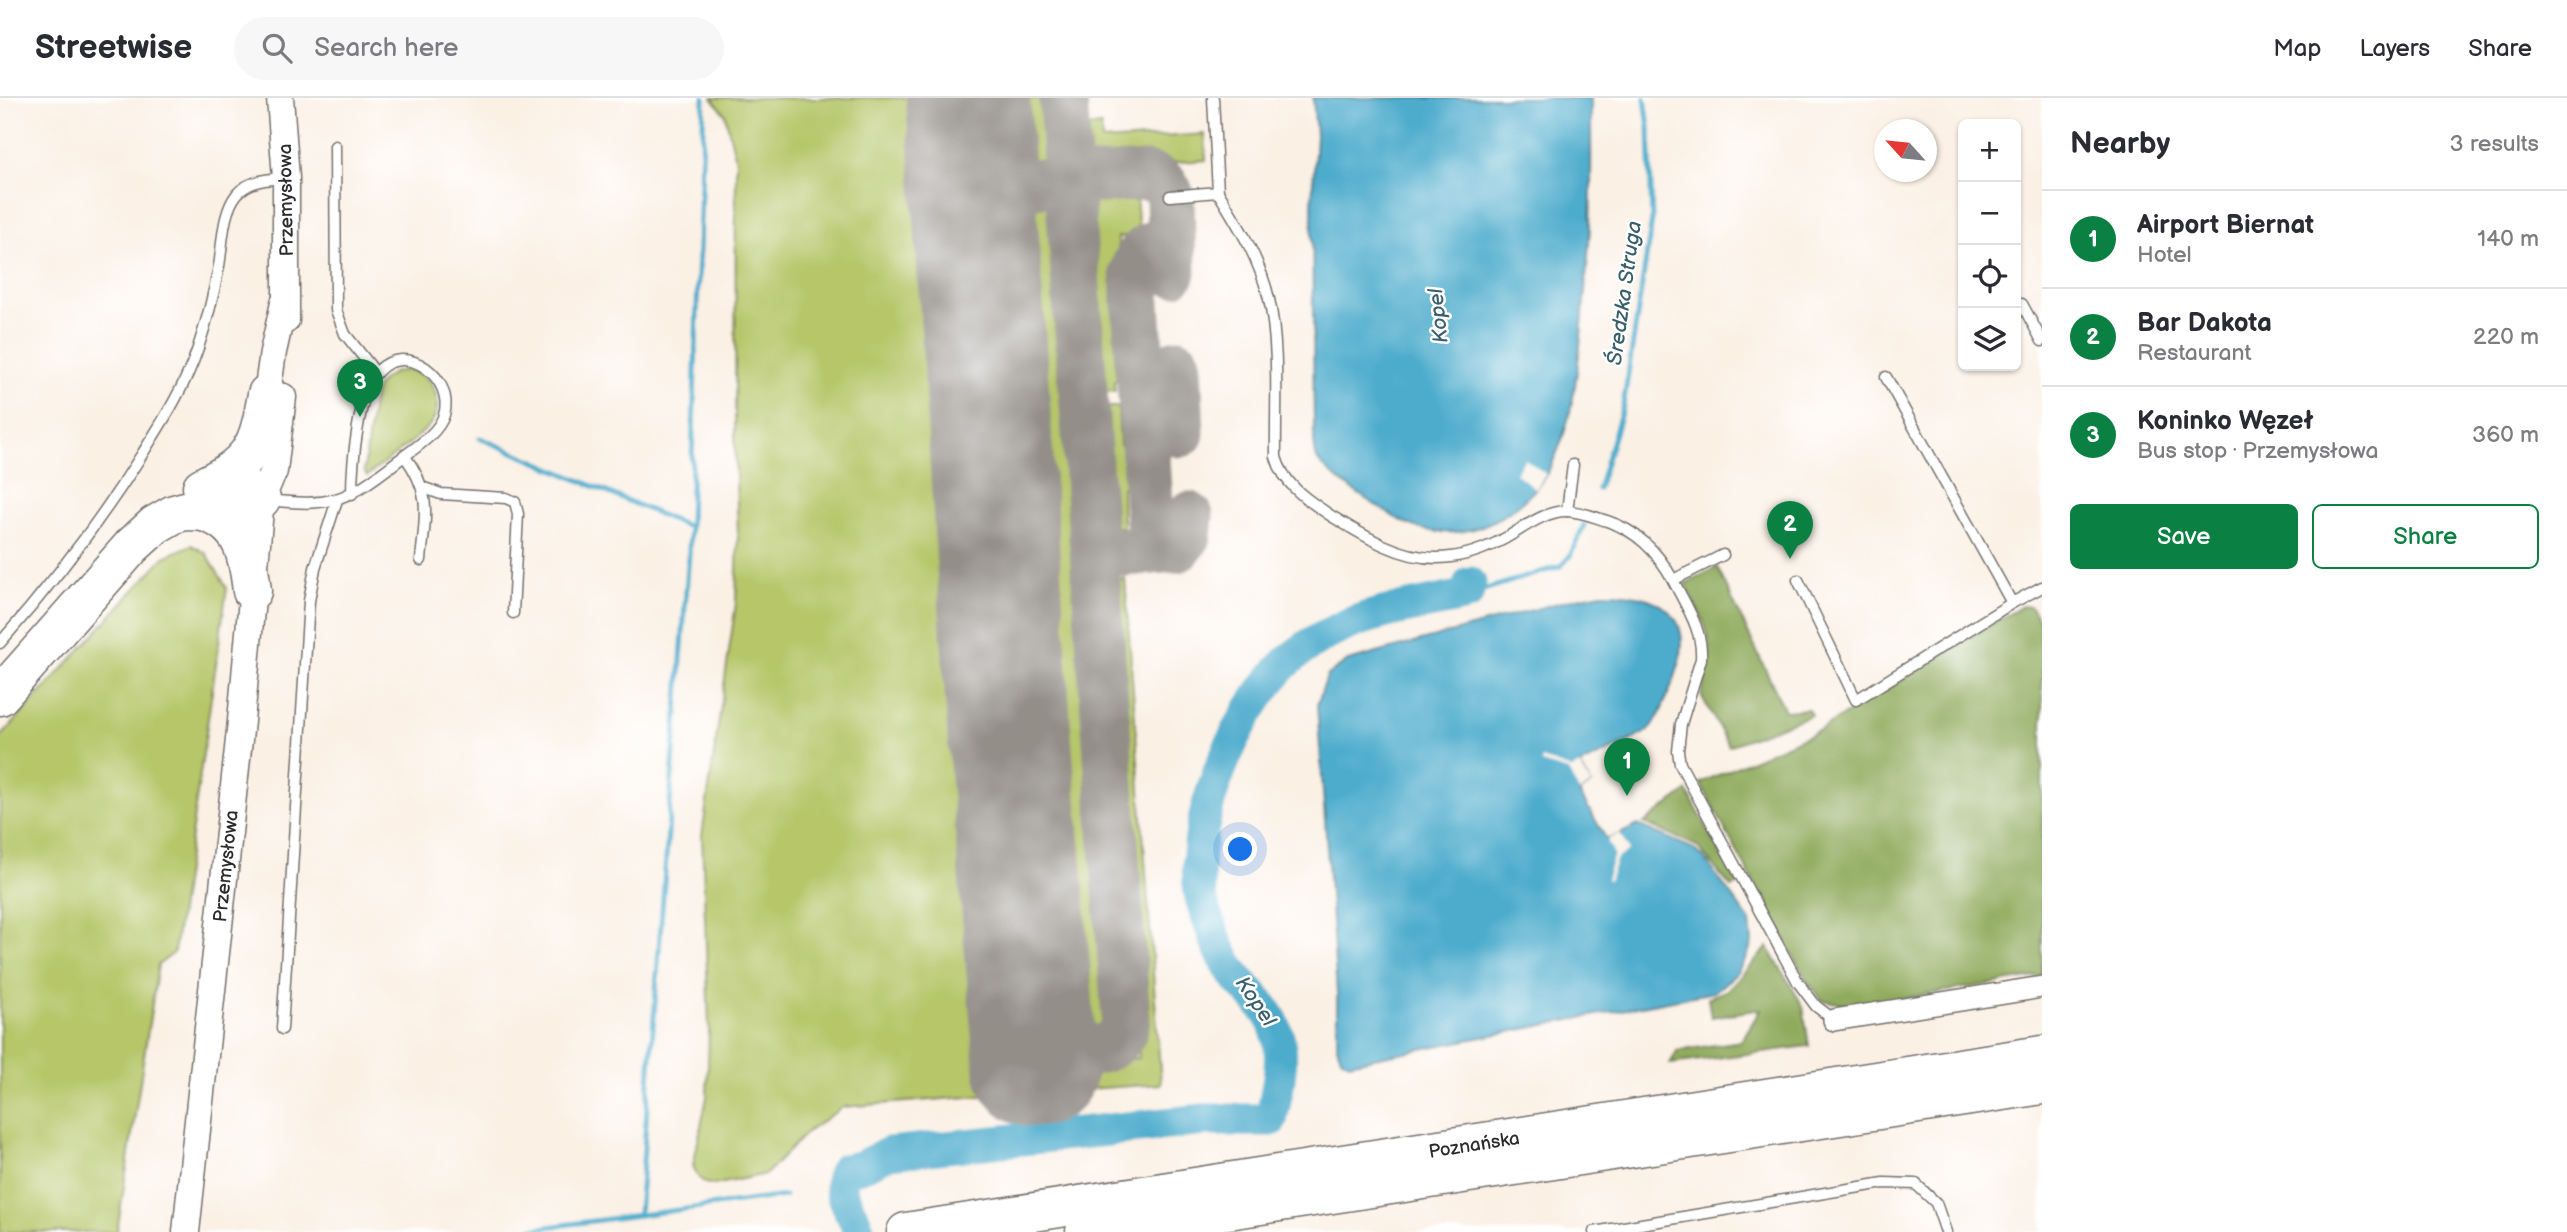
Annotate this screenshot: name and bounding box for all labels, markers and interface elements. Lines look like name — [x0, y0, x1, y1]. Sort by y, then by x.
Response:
search box — [234, 17, 724, 80]
text: Streetwise — [35, 28, 192, 68]
icon: search — [258, 29, 296, 67]
text: Search here — [314, 33, 458, 64]
text: Map — [2273, 34, 2321, 63]
text: Layers — [2359, 34, 2430, 63]
text: Share — [2468, 34, 2532, 63]
north arrow — [1874, 119, 1937, 182]
map controls — [1958, 119, 2021, 371]
button: + — [1958, 119, 2021, 182]
text: Nearby — [2070, 126, 2170, 162]
text: 3 results — [2450, 130, 2539, 158]
street label: Przemysłowa — [274, 143, 299, 256]
button: − — [1958, 182, 2021, 245]
text: Airport Biernat — [2137, 210, 2314, 241]
water label: Średzka Struga — [1602, 219, 1647, 367]
text: 1 — [2088, 225, 2098, 253]
text: 140 m — [2477, 225, 2539, 253]
text: Hotel — [2137, 241, 2192, 269]
button: locate — [1958, 245, 2021, 308]
water label: Kopel — [1423, 286, 1454, 345]
button: layers — [1958, 308, 2021, 371]
text: Bar Dakota — [2137, 308, 2272, 339]
text: 2 — [2086, 323, 2100, 351]
text: 220 m — [2473, 323, 2539, 351]
text: Restaurant — [2137, 339, 2251, 367]
pin: 3 — [337, 359, 383, 417]
text: Koninko Węzeł — [2137, 406, 2314, 437]
text: 3 — [2086, 421, 2100, 449]
text: 360 m — [2472, 421, 2539, 449]
text: Bus stop · Przemysłowa — [2137, 437, 2379, 465]
pin: 2 — [1767, 501, 1813, 559]
button: Save — [2070, 504, 2298, 569]
button: Share — [2312, 504, 2539, 569]
pin: 1 — [1604, 738, 1650, 796]
street label: Przemysłowa — [209, 809, 244, 923]
your location — [1223, 832, 1257, 866]
water label: Kopel — [1230, 972, 1282, 1032]
street label: Poznańska — [1427, 1127, 1521, 1164]

